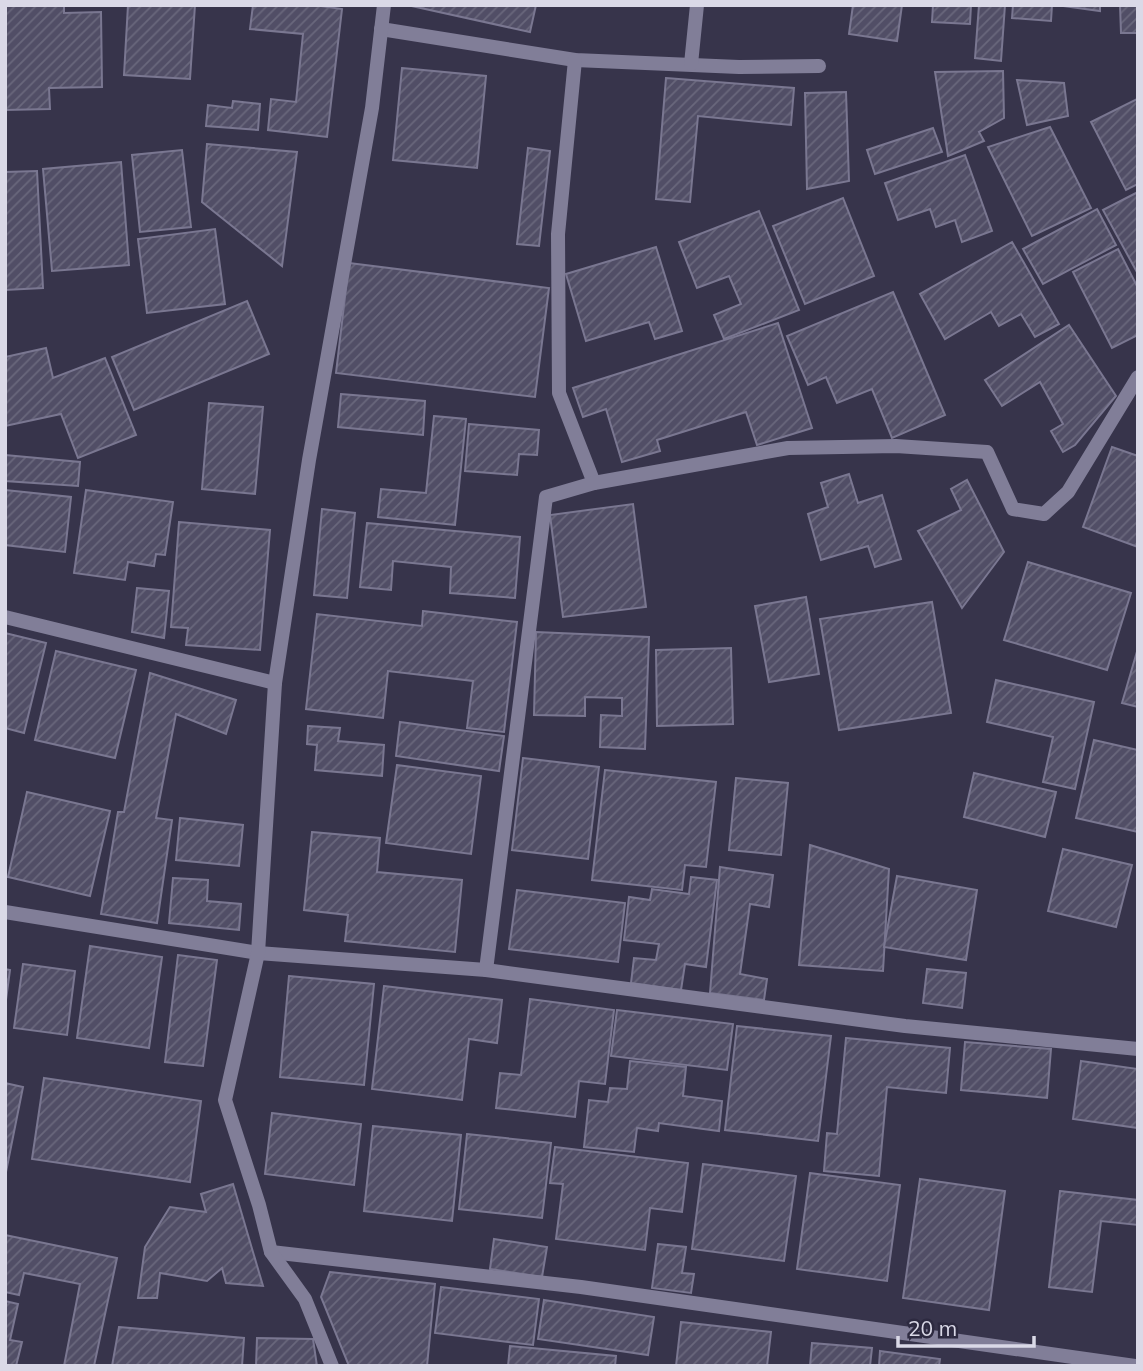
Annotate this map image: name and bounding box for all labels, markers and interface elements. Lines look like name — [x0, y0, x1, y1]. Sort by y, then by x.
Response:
scale bar — [898, 1304, 1034, 1348]
text: 20 m — [908, 1315, 957, 1341]

